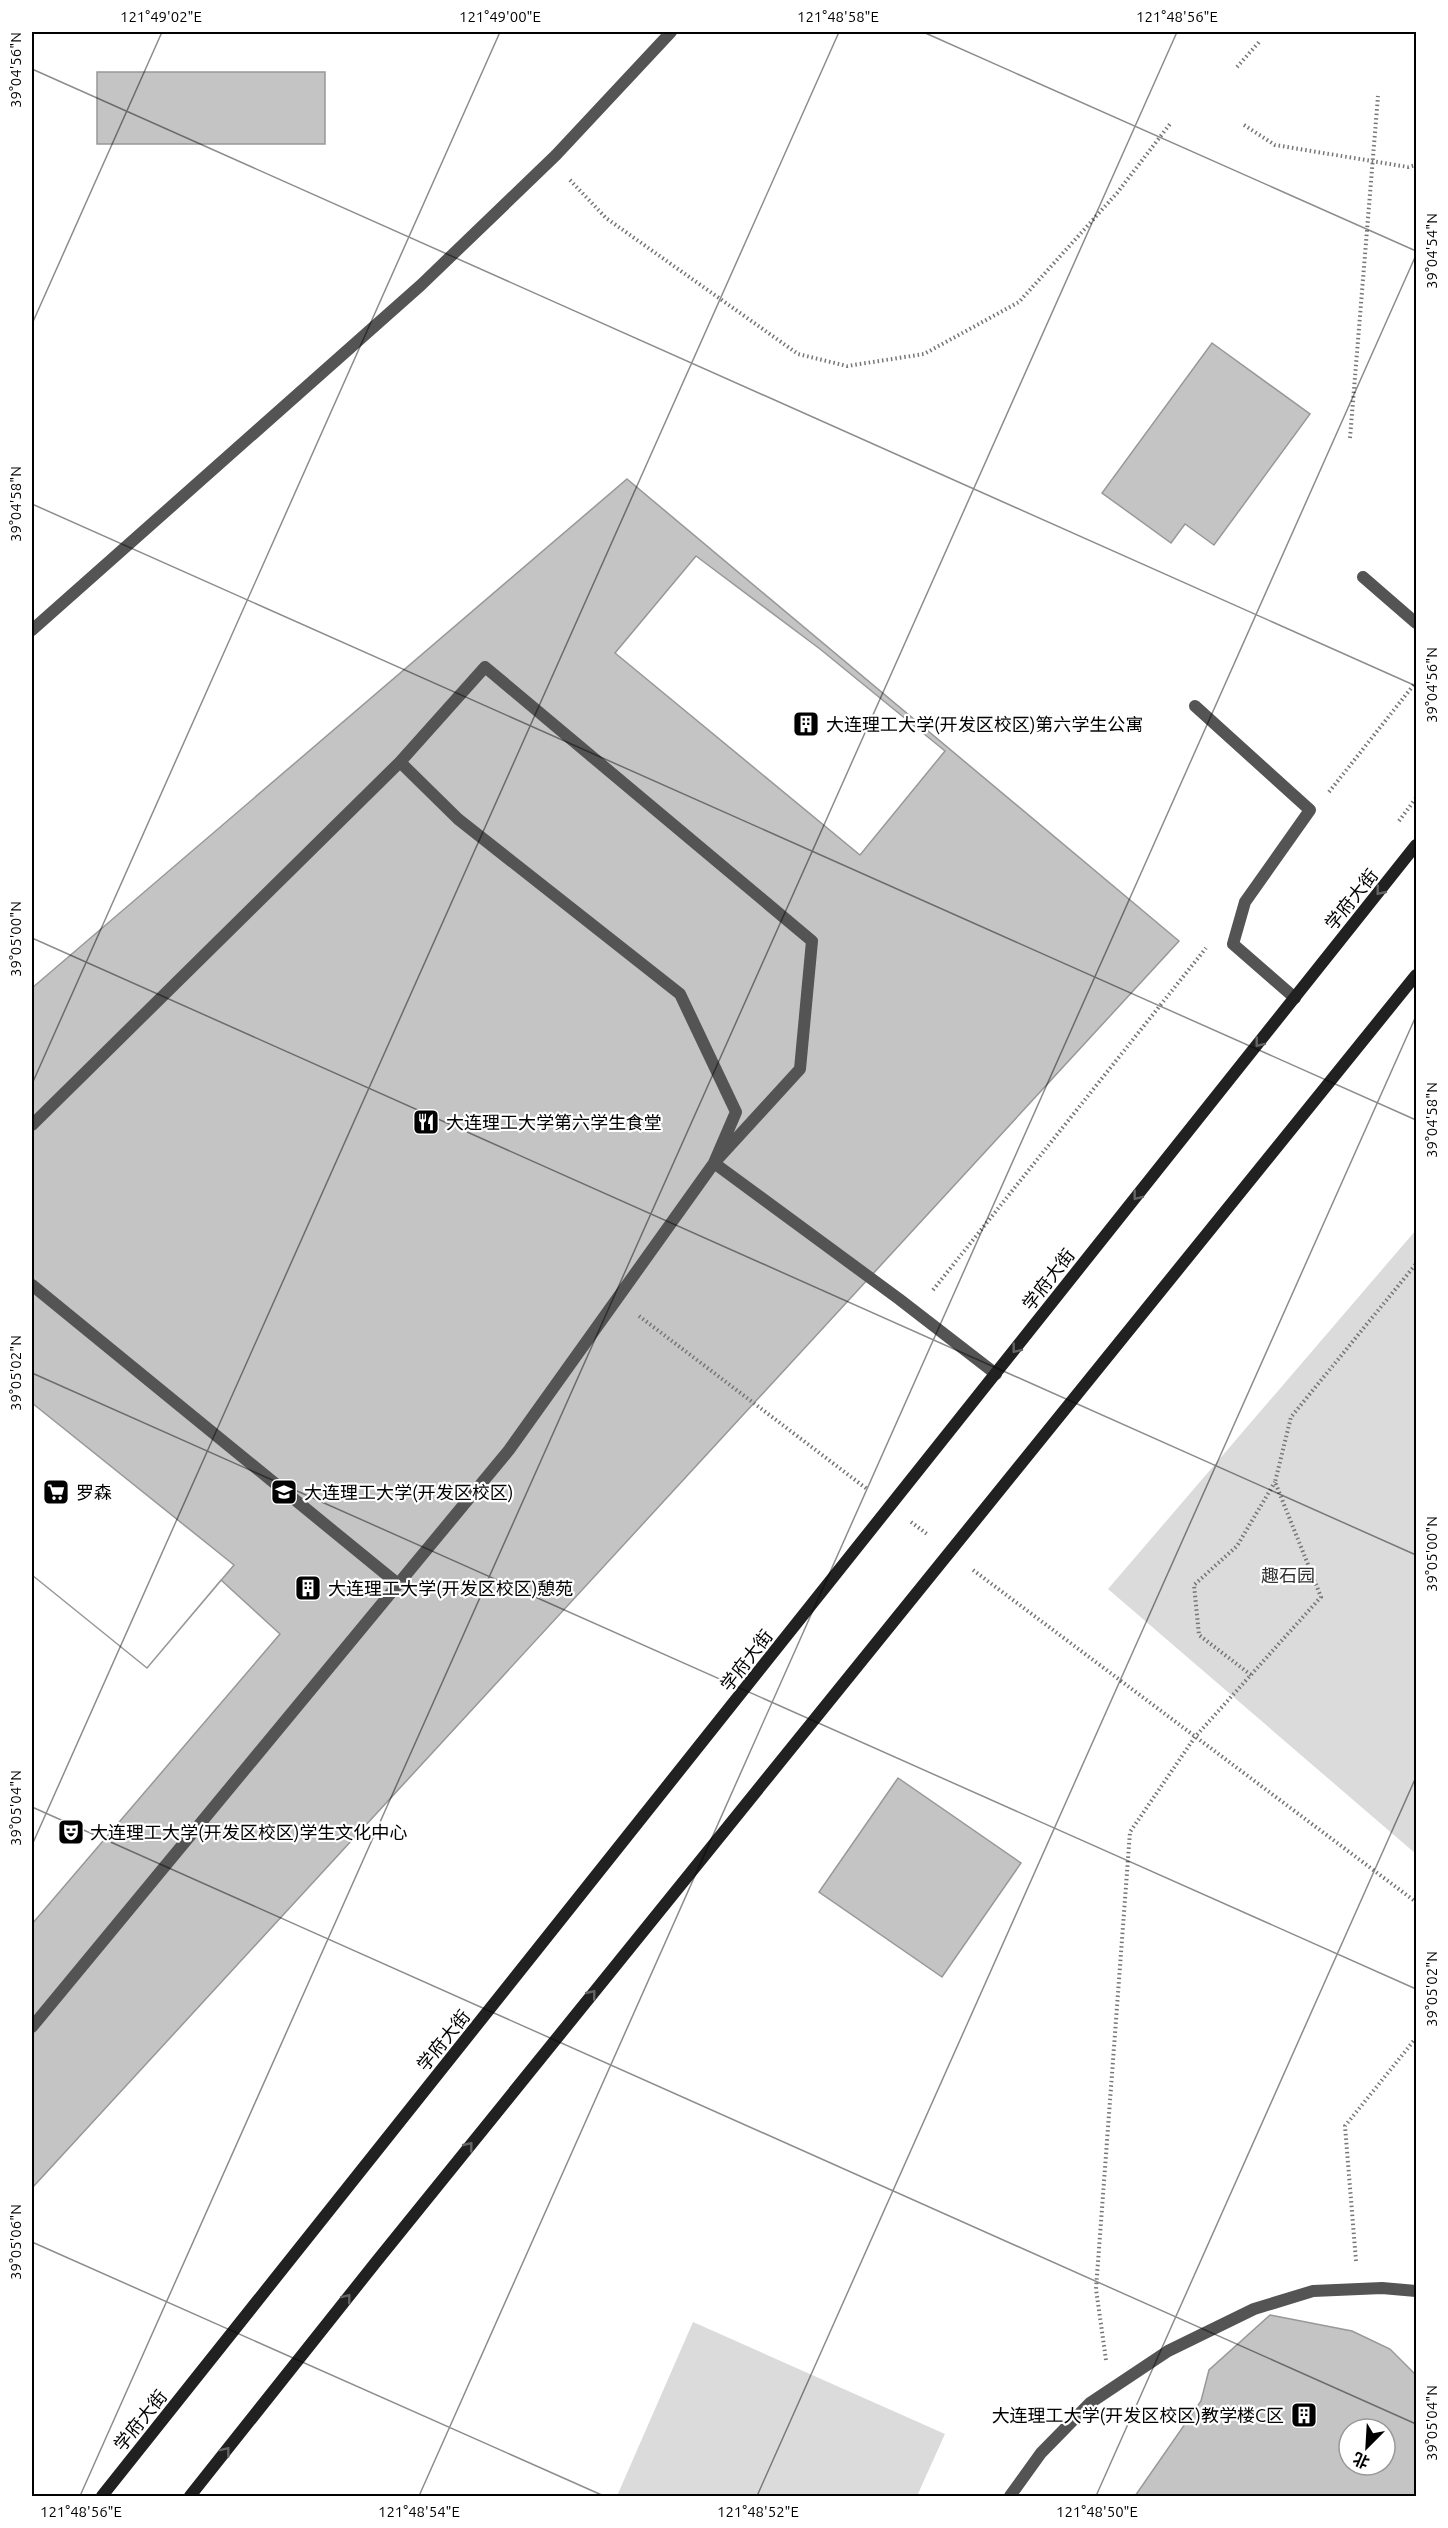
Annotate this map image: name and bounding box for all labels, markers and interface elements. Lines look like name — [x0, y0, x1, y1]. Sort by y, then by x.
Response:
text: 121°49'02"E — [120, 8, 202, 25]
text: 121°49'00"E — [459, 8, 541, 25]
text: 121°48'58"E — [797, 8, 879, 25]
text: 121°48'56"E — [1136, 8, 1218, 25]
text: 39°04'56"N — [7, 32, 24, 108]
text: 39°04'54"N — [1423, 213, 1440, 289]
text: 39°04'58"N — [7, 466, 24, 542]
text: 39°04'56"N — [1423, 647, 1440, 723]
building icon: 大连理工大学(开发区校区)第六学生公寓 — [791, 709, 821, 739]
place label: 大连理工大学(开发区校区)第六学生公寓 — [826, 714, 1143, 735]
street label: 学府大街 — [1321, 865, 1381, 933]
one-way arrow — [1377, 884, 1388, 895]
text: 39°05'00"N — [7, 901, 24, 977]
one-way arrow — [1255, 1037, 1266, 1048]
text: 39°04'58"N — [1423, 1082, 1440, 1158]
restaurant icon: 大连理工大学第六学生食堂 — [411, 1107, 441, 1137]
place label: 大连理工大学第六学生食堂 — [446, 1112, 662, 1132]
one-way arrow — [1134, 1189, 1145, 1200]
street label: 学府大街 — [1018, 1244, 1078, 1314]
text: 39°05'02"N — [7, 1335, 24, 1411]
one-way arrow — [1012, 1342, 1023, 1353]
supermarket icon: 罗森 — [41, 1477, 71, 1507]
school or university icon: 大连理工大学(开发区校区) — [269, 1477, 299, 1507]
place label: 罗森 — [76, 1482, 112, 1502]
place label: 大连理工大学(开发区校区) — [304, 1482, 513, 1503]
text: 39°05'00"N — [1423, 1516, 1440, 1592]
park label: 趣石园 — [1261, 1565, 1315, 1585]
building icon: 大连理工大学(开发区校区)憩苑 — [293, 1573, 323, 1603]
place label: 大连理工大学(开发区校区)憩苑 — [328, 1578, 573, 1599]
street label: 学府大街 — [716, 1625, 776, 1695]
text: 39°05'04"N — [7, 1770, 24, 1846]
theatre icon: 大连理工大学(开发区校区)学生文化中心 — [56, 1817, 86, 1847]
place label: 大连理工大学(开发区校区)学生文化中心 — [90, 1822, 407, 1843]
text: 39°05'02"N — [1423, 1951, 1440, 2027]
one-way arrow — [585, 1990, 596, 2001]
street label: 学府大街 — [413, 2006, 473, 2074]
one-way arrow — [462, 2142, 473, 2153]
text: 39°05'06"N — [7, 2204, 24, 2280]
one-way arrow — [340, 2294, 351, 2305]
text: 39°05'04"N — [1423, 2385, 1440, 2461]
street label: 学府大街 — [110, 2386, 170, 2454]
building icon: 大连理工大学(开发区校区)教学楼C区 — [1289, 2400, 1319, 2430]
place label: 大连理工大学(开发区校区)教学楼C区 — [992, 2405, 1284, 2426]
north arrow — [1337, 2417, 1397, 2477]
one-way arrow — [219, 2446, 230, 2457]
text: 北 — [1350, 2449, 1372, 2472]
text: 121°48'56"E — [40, 2503, 122, 2520]
text: 121°48'54"E — [378, 2503, 460, 2520]
text: 121°48'52"E — [717, 2503, 799, 2520]
text: 121°48'50"E — [1056, 2503, 1138, 2520]

